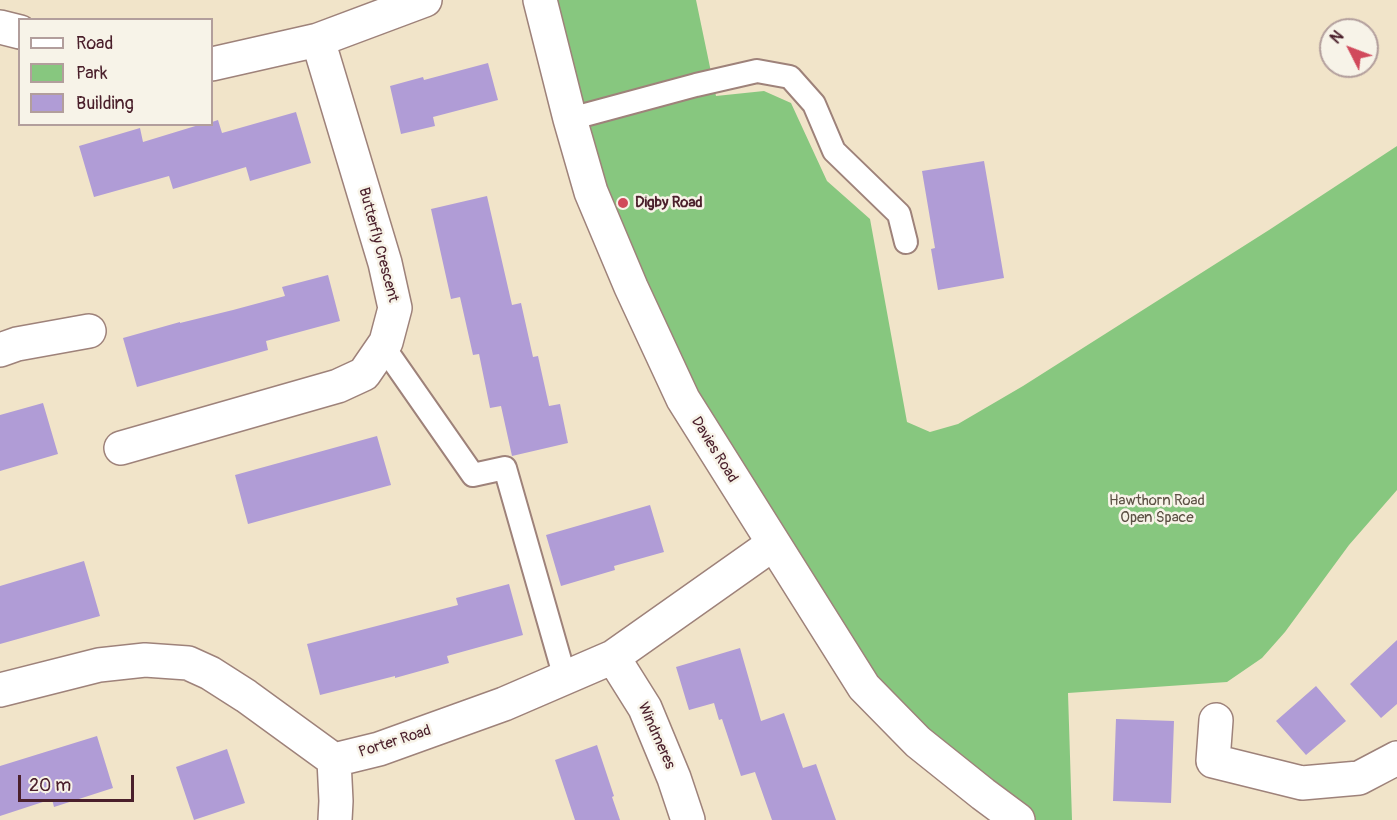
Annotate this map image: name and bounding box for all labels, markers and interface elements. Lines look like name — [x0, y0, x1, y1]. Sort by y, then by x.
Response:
legend — [18, 18, 213, 126]
north arrow — [1319, 18, 1379, 78]
text: N — [1326, 27, 1348, 48]
text: Road — [76, 32, 113, 55]
text: Park — [76, 62, 108, 85]
text: Building — [76, 92, 134, 115]
street label: Butterfly Crescent — [354, 186, 402, 304]
place label: Digby Road — [635, 194, 703, 212]
marker: Digby Road — [616, 196, 630, 210]
street label: Davies Road — [687, 414, 741, 486]
park label: Hawthorn Road Open Space — [1109, 492, 1205, 527]
street label: Windmeres — [633, 700, 679, 772]
street label: Porter Road — [357, 722, 433, 762]
scale bar — [21, 763, 136, 801]
text: 20 m — [29, 774, 71, 797]

